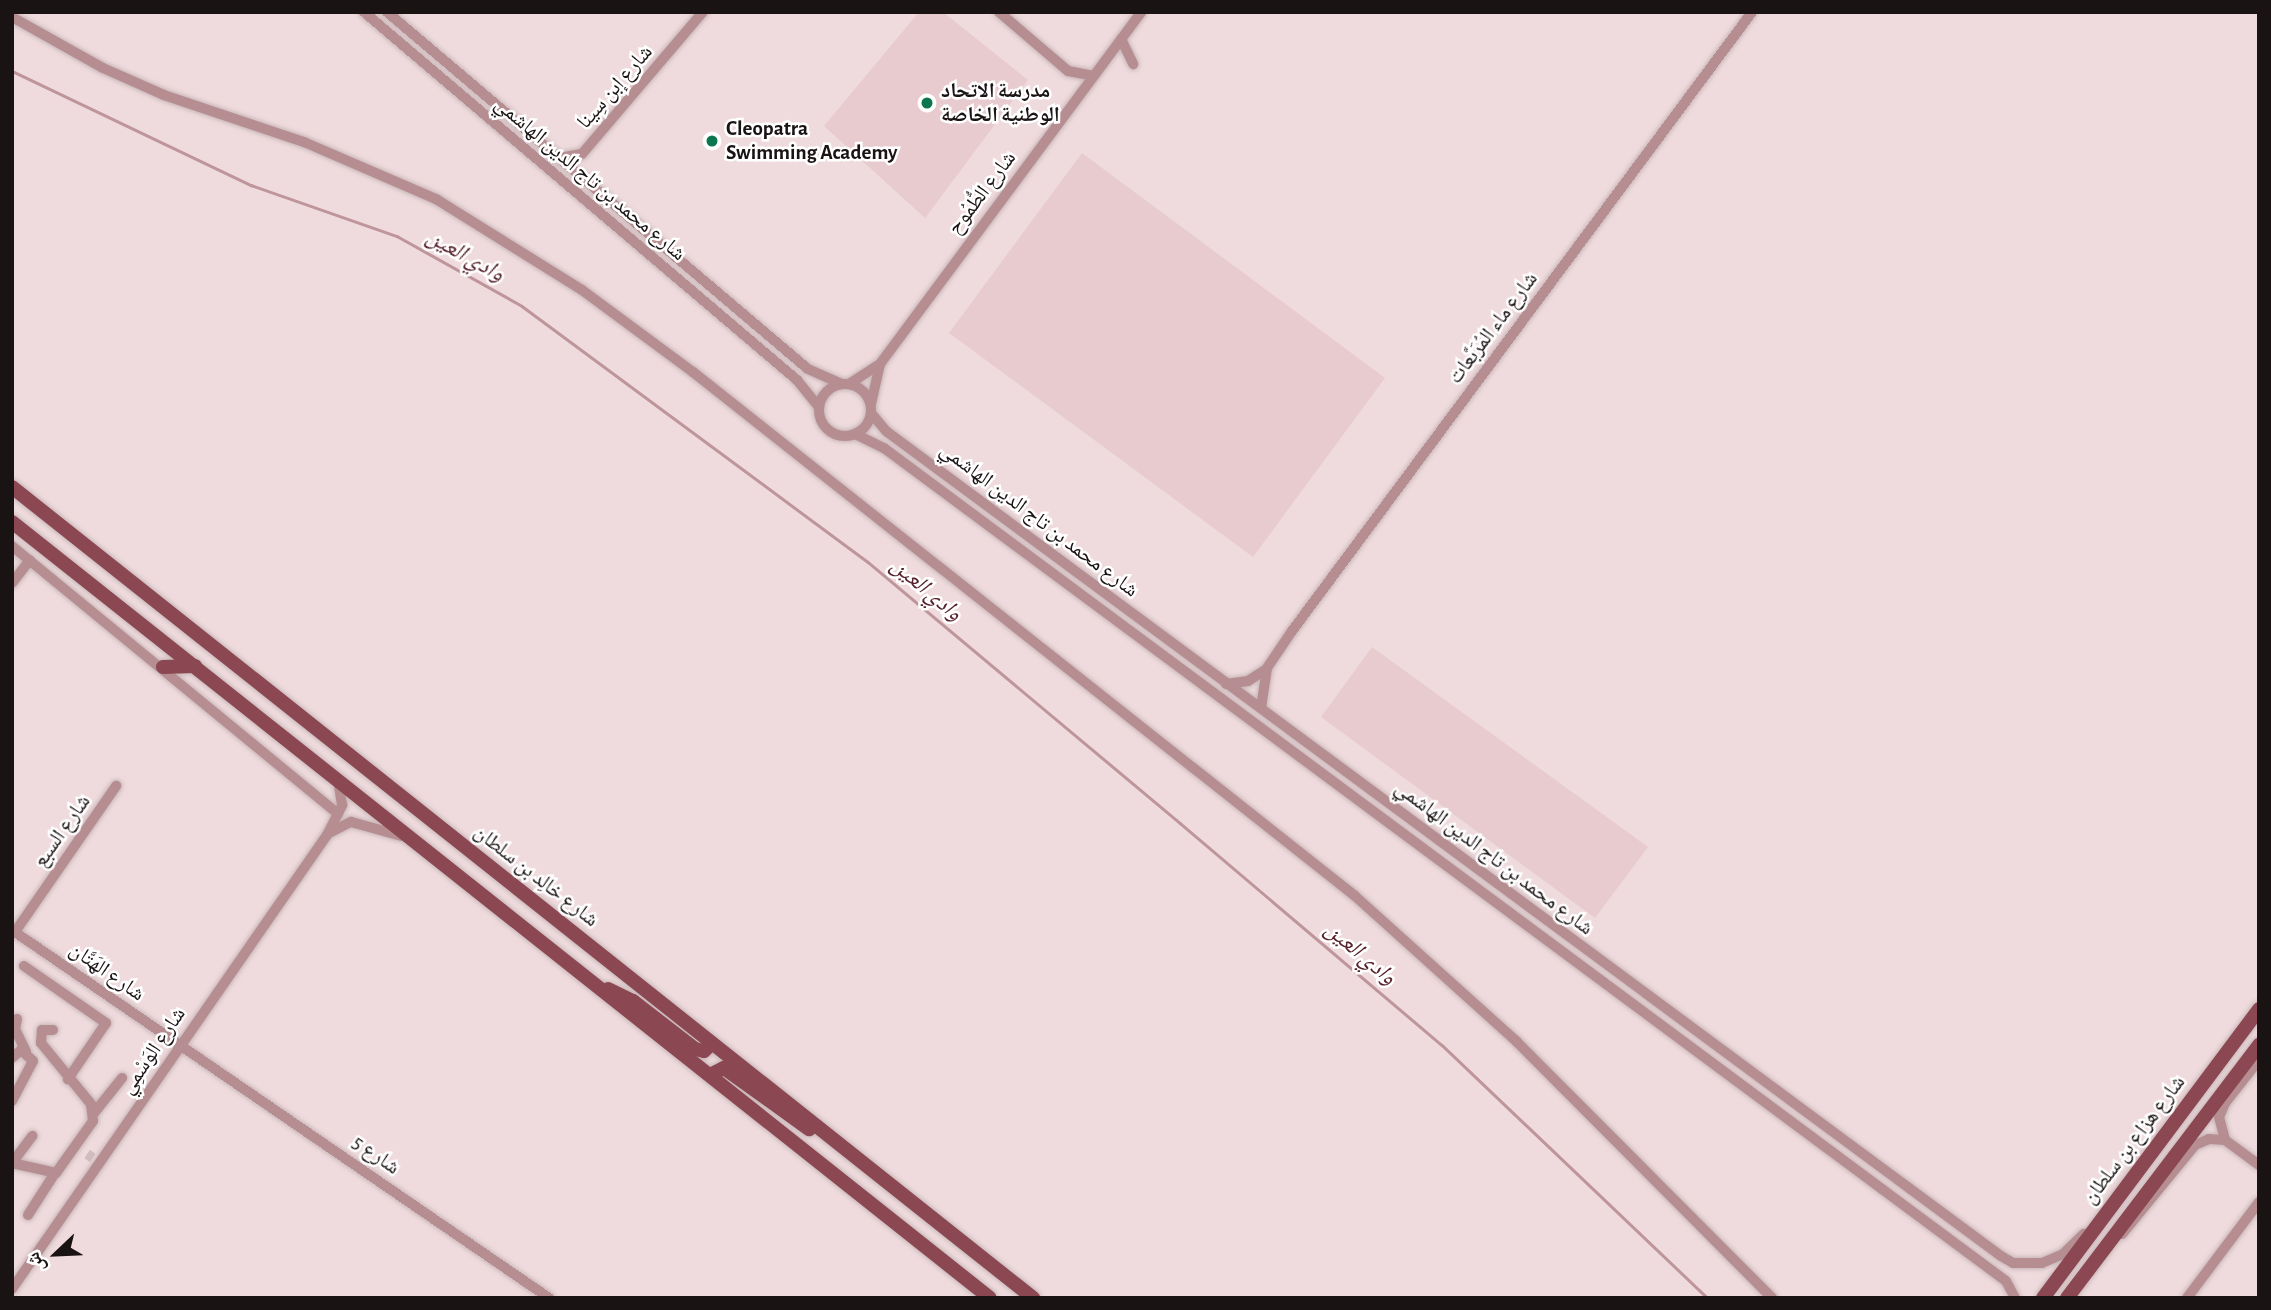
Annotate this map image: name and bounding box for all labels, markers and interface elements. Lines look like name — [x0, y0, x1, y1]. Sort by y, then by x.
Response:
street label: شارع إبن سِينا — [572, 40, 658, 134]
place label: مدرسة الاتحاد الوطنية الخاصة — [941, 78, 1060, 128]
street label: شارع محمد بن تاج الدين الهاشمي — [489, 92, 691, 266]
marker: مدرسة الاتحاد الوطنية الخاصة — [919, 95, 935, 111]
place label: Cleopatra Swimming Academy — [726, 116, 897, 166]
marker: Cleopatra Swimming Academy — [704, 133, 720, 149]
street label: شارع الطُّمُوح — [942, 146, 1022, 240]
water label: وادي العين — [421, 223, 509, 289]
street label: شارع ماء المُرَبَّعات — [1443, 267, 1543, 389]
street label: شارع محمد بن تاج الدين الهاشمي — [935, 437, 1143, 603]
water label: وادي العين — [885, 552, 967, 628]
street label: شارع محمد بن تاج الدين الهاشمي — [1390, 775, 1598, 941]
street label: شارع السبع — [28, 790, 96, 872]
street label: شارع خالِد بن سلطان — [469, 820, 603, 932]
water label: وادي العين — [1319, 916, 1401, 992]
street label: شارع الهَتَّان — [65, 937, 149, 1007]
street label: شارع الوَسْمِي — [115, 1003, 191, 1099]
street label: شارع هزاع بن سلطان — [2077, 1071, 2191, 1209]
street label: شارع 5 — [347, 1130, 405, 1180]
north arrow — [21, 1219, 91, 1289]
text: ش — [24, 1249, 49, 1275]

